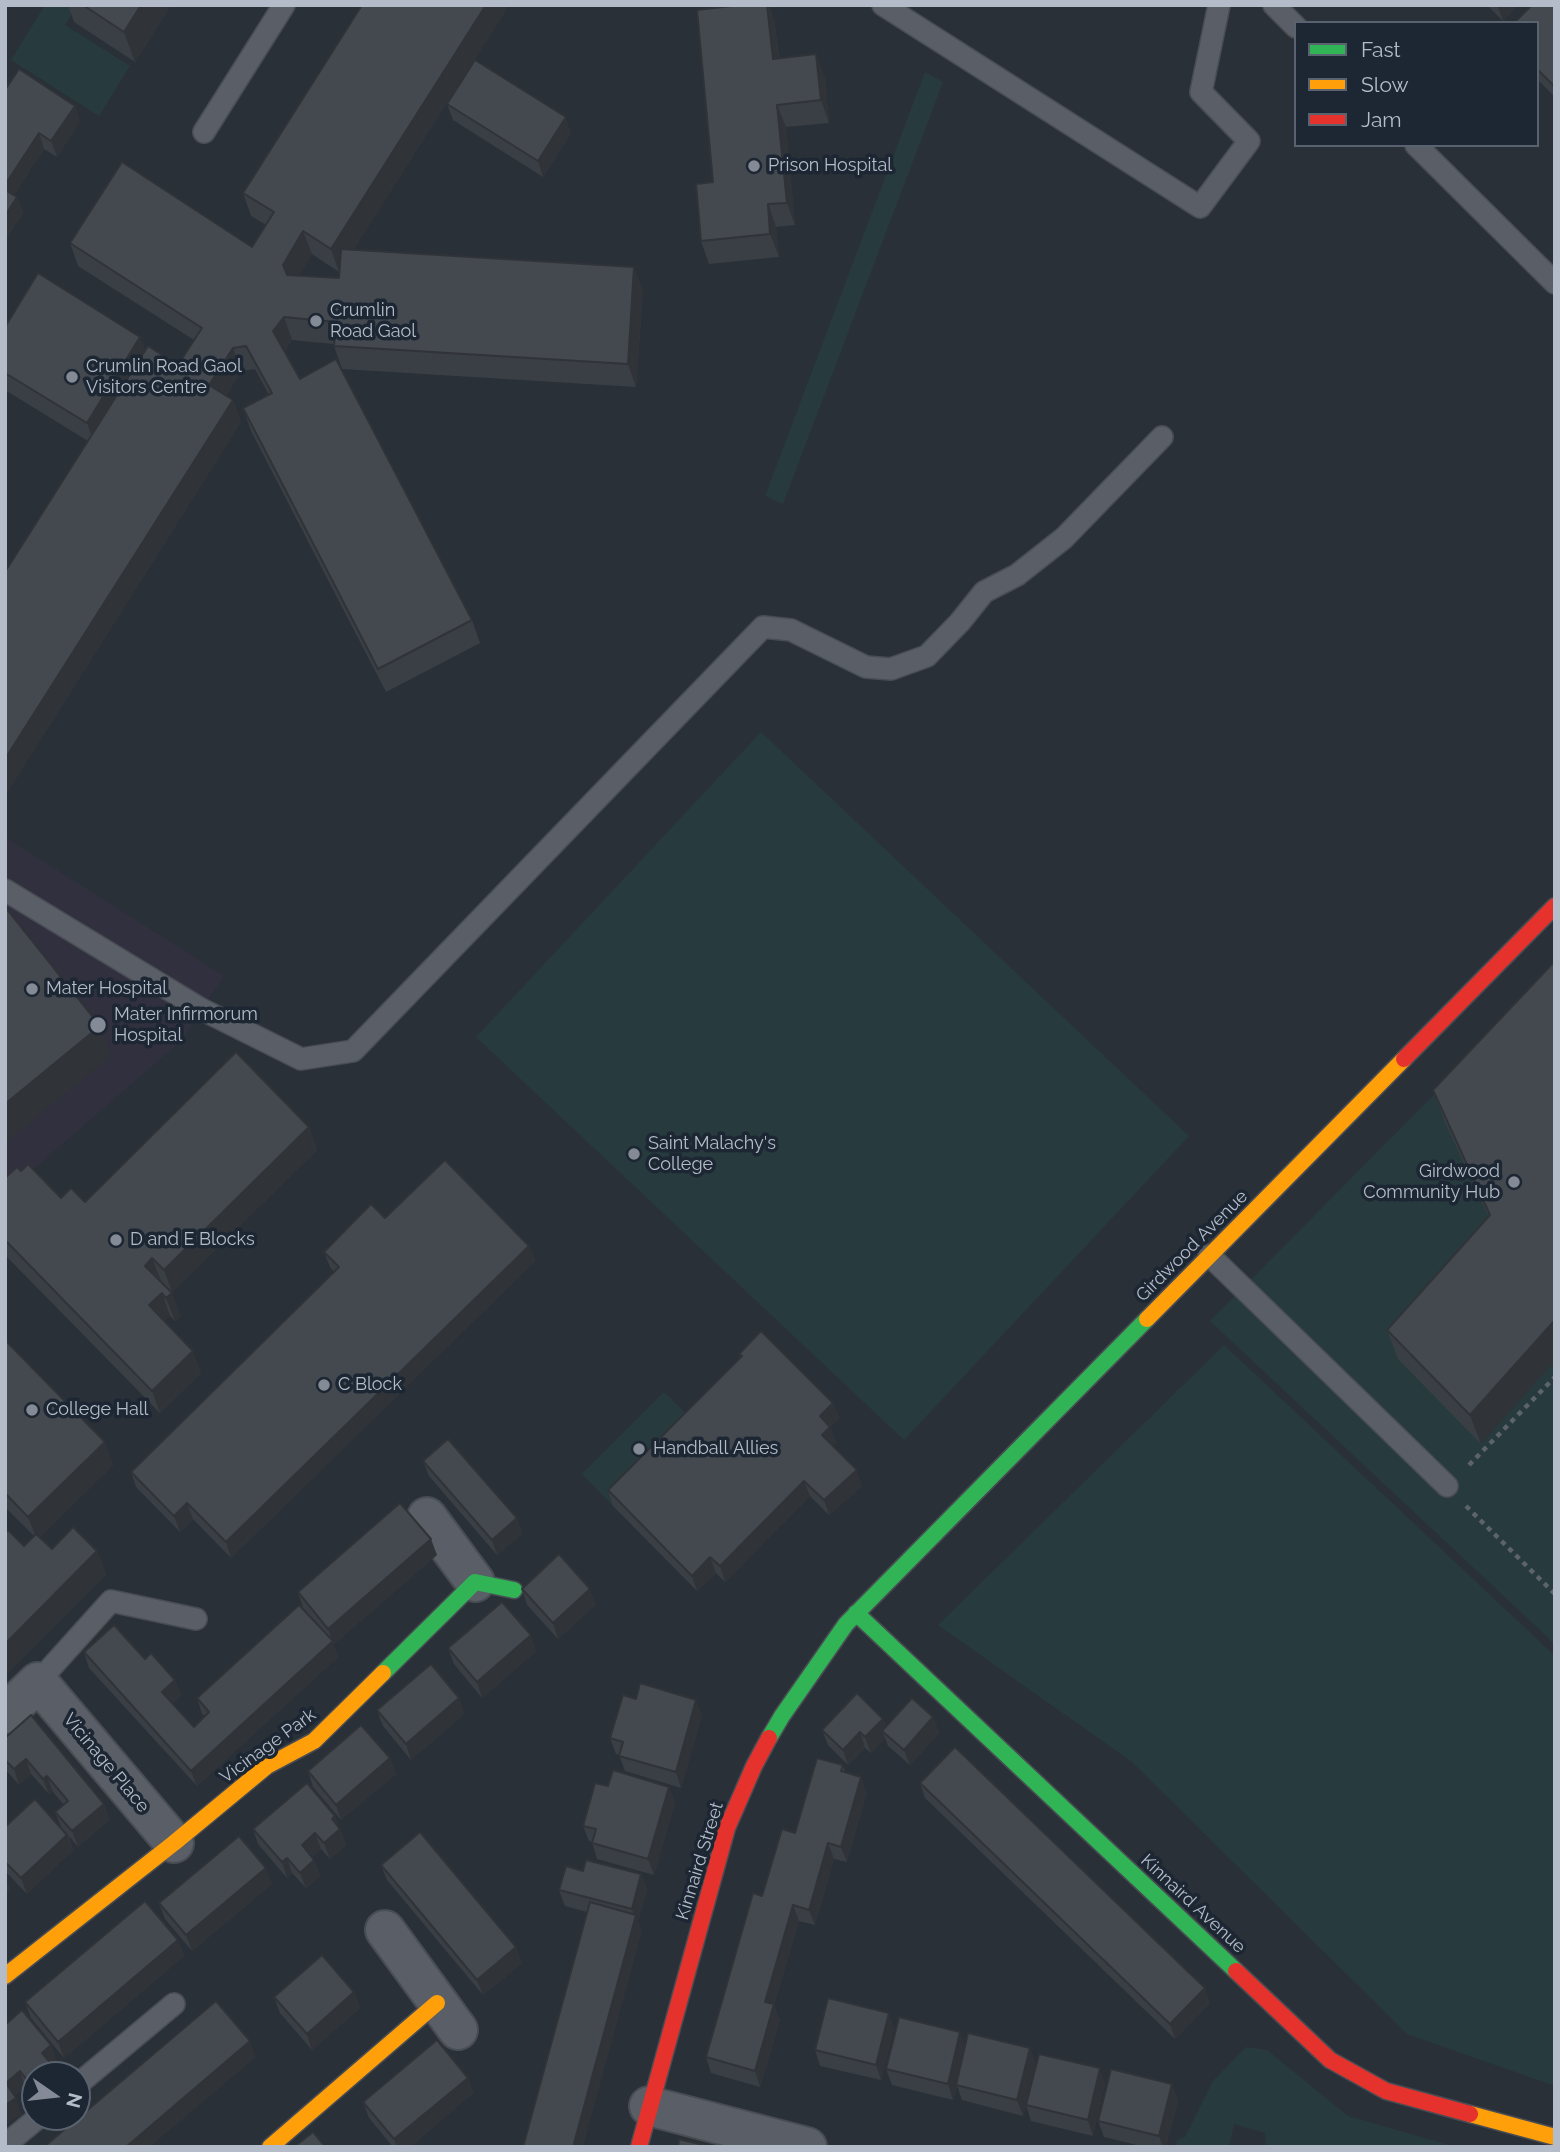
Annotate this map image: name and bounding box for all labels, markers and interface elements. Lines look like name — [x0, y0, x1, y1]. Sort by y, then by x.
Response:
legend — [1294, 21, 1539, 147]
text: Fast — [1361, 37, 1401, 62]
text: Slow — [1361, 72, 1409, 97]
text: Jam — [1361, 107, 1402, 132]
place label: Prison Hospital — [768, 155, 892, 177]
marker: Prison Hospital — [746, 158, 762, 174]
place label: Crumlin Road Gaol — [330, 300, 416, 342]
marker: Crumlin Road Gaol — [308, 313, 324, 329]
place label: Crumlin Road Gaol Visitors Centre — [86, 356, 242, 398]
marker: Crumlin Road Gaol Visitors Centre — [64, 369, 80, 385]
place label: Mater Hospital — [46, 978, 167, 1000]
marker: Mater Hospital — [24, 981, 40, 997]
place label: Mater Infirmorum Hospital — [114, 1004, 258, 1046]
marker: Mater Infirmorum Hospital — [88, 1015, 108, 1035]
place label: Saint Malachy's College — [648, 1133, 776, 1176]
marker: Saint Malachy's College — [626, 1146, 642, 1162]
place label: Girdwood Community Hub — [1363, 1161, 1500, 1204]
marker: Girdwood Community Hub — [1506, 1174, 1522, 1190]
street label: Girdwood Avenue — [1132, 1186, 1252, 1306]
place label: D and E Blocks — [130, 1229, 255, 1251]
marker: D and E Blocks — [108, 1232, 124, 1248]
place label: C Block — [338, 1374, 402, 1396]
marker: C Block — [316, 1377, 332, 1393]
place label: College Hall — [46, 1399, 148, 1421]
marker: College Hall — [24, 1402, 40, 1418]
place label: Handball Allies — [653, 1438, 778, 1460]
marker: Handball Allies — [631, 1441, 647, 1457]
street label: Vicinage Park — [216, 1704, 320, 1788]
street label: Vicinage Place — [58, 1709, 154, 1817]
street label: Kinnaird Street — [672, 1800, 728, 1922]
street label: Kinnaird Avenue — [1136, 1850, 1250, 1958]
north arrow — [21, 2061, 91, 2131]
text: N — [62, 2091, 87, 2110]

